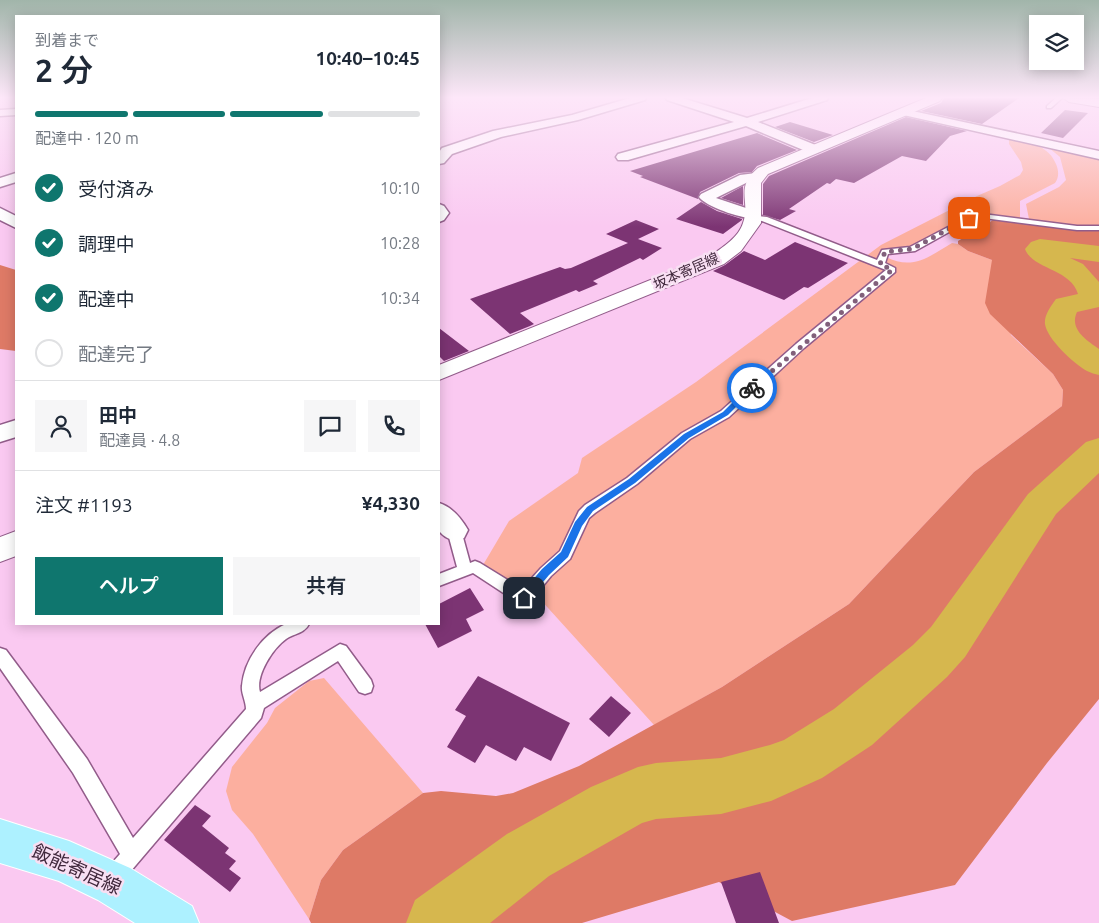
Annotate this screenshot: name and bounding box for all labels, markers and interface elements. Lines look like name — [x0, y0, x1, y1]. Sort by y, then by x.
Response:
map controls — [1029, 15, 1084, 70]
button: layers — [1029, 15, 1084, 70]
text: 到着まで — [35, 31, 99, 49]
text: 10:40–10:45 — [315, 47, 420, 69]
text: 2 分 — [35, 52, 93, 88]
text: 配達中 · 120 m — [35, 129, 139, 147]
icon: check — [35, 174, 63, 202]
text: 受付済み — [78, 178, 154, 200]
text: 10:10 — [380, 179, 420, 197]
pin — [948, 197, 990, 239]
icon: bag — [955, 204, 983, 232]
icon: check — [35, 229, 63, 257]
text: 調理中 — [78, 233, 135, 255]
text: 10:28 — [380, 234, 420, 252]
street label: 坂本寄居線 — [651, 249, 721, 293]
icon: check — [35, 284, 63, 312]
text: 配達中 — [78, 288, 135, 310]
text: 10:34 — [380, 289, 420, 307]
text: 配達完了 — [78, 343, 154, 365]
courier — [727, 363, 777, 413]
icon: bike — [738, 374, 766, 402]
button: person — [35, 400, 87, 452]
button: chat — [304, 400, 356, 452]
button: phone — [368, 400, 420, 452]
text: 田中 — [99, 404, 137, 426]
text: 配達員 · 4.8 — [99, 431, 180, 449]
text: ¥4,330 — [362, 492, 420, 514]
text: 注文 #1193 — [35, 494, 133, 516]
button: ヘルプ — [35, 557, 223, 615]
button: 共有 — [233, 557, 420, 615]
pin — [503, 577, 545, 619]
icon: home — [510, 584, 538, 612]
street label: 飯能寄居線 — [29, 840, 125, 898]

